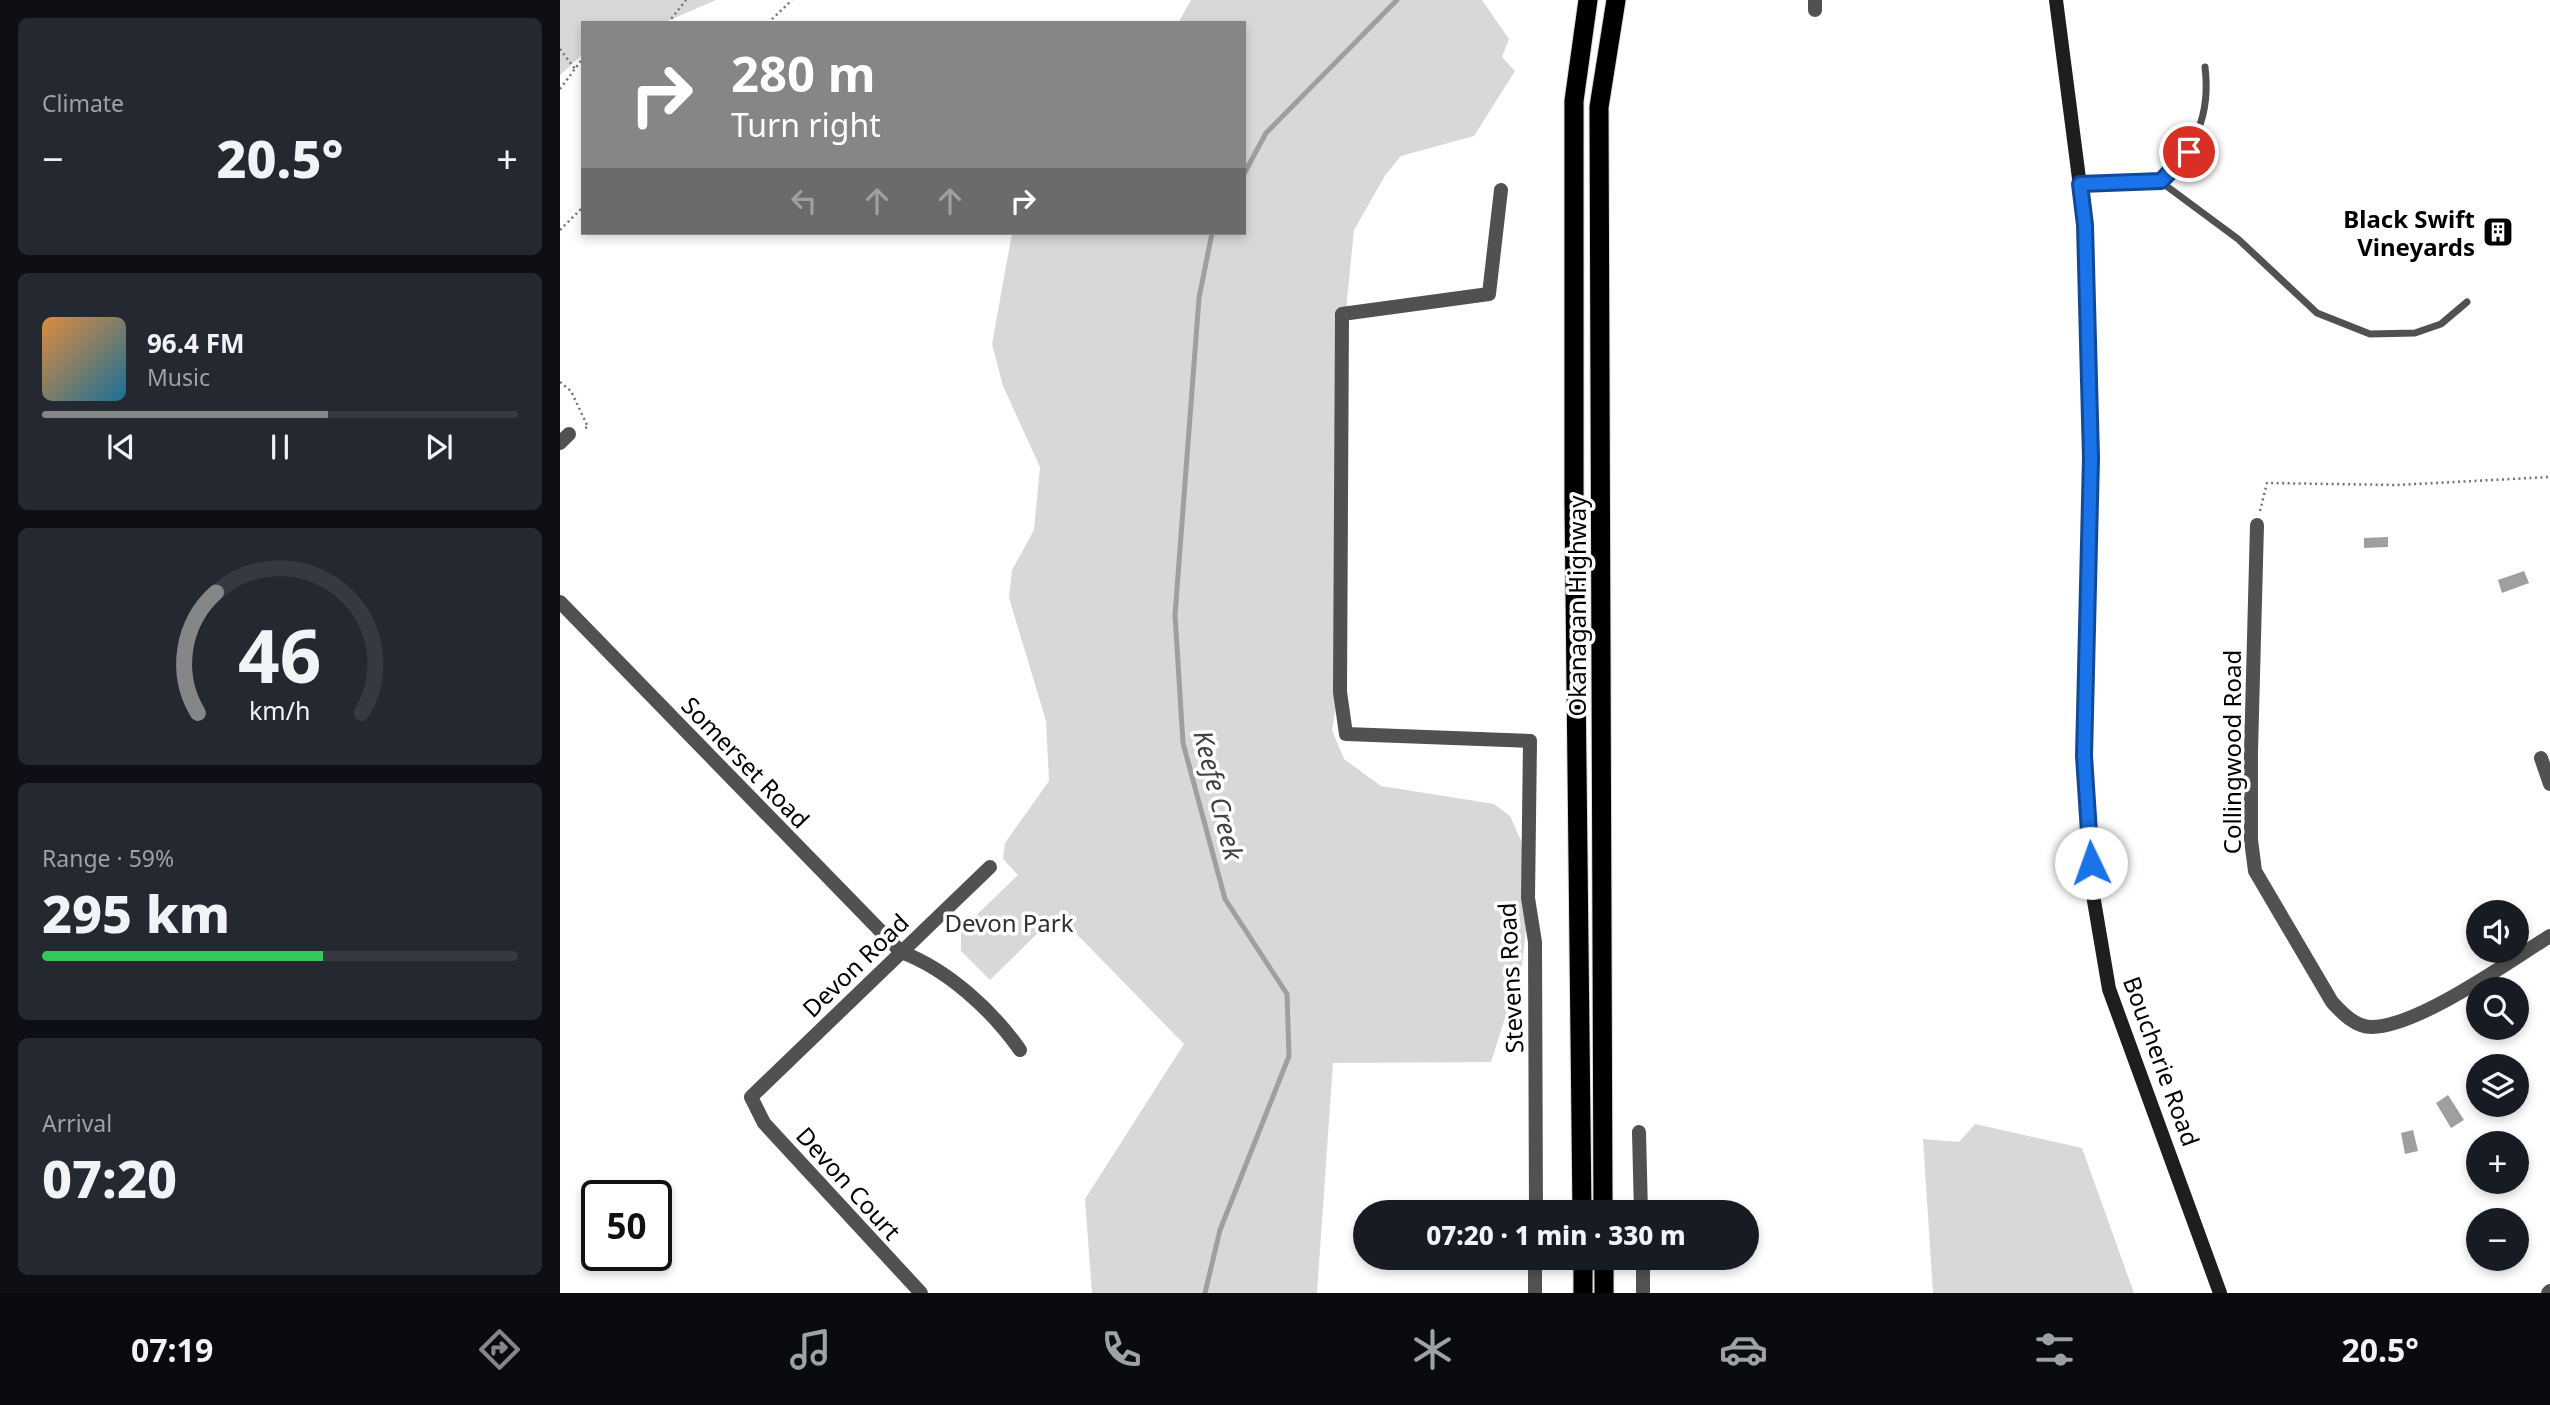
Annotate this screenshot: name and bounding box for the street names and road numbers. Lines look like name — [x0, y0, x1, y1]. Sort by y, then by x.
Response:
street label: Okanagan Highway — [1560, 495, 1593, 716]
street label: Collingwood Road — [2215, 650, 2248, 854]
street label: Somerset Road — [675, 689, 817, 835]
street label: Stevens Road — [1490, 902, 1530, 1054]
street label: Devon Road — [795, 906, 915, 1024]
street label: Boucherie Road — [2116, 972, 2208, 1150]
street label: Devon Court — [789, 1119, 909, 1247]

